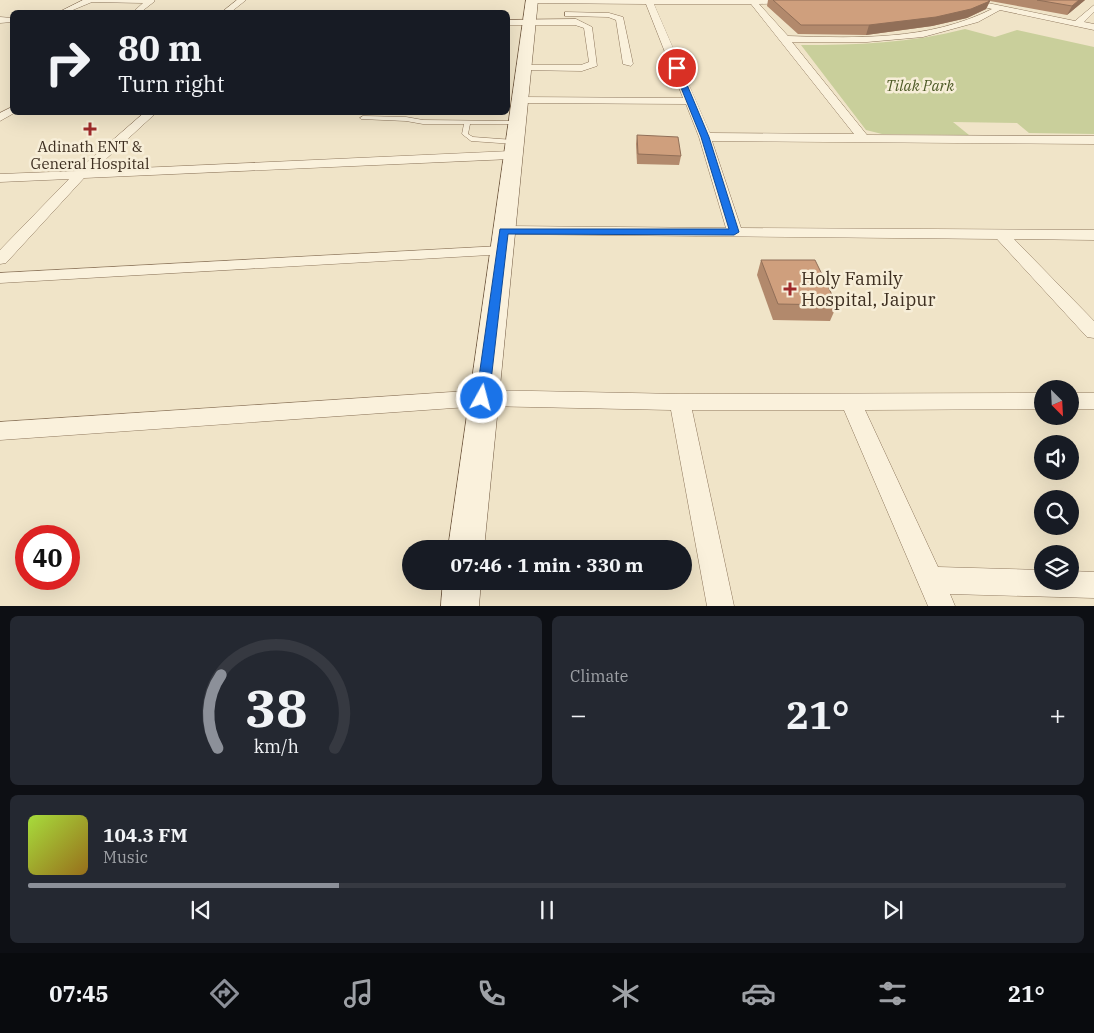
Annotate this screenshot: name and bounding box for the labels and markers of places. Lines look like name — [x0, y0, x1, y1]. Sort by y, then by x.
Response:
pin — [656, 47, 698, 89]
marker: Adinath ENT & General Hospital — [83, 122, 97, 136]
place label: Adinath ENT & General Hospital — [31, 137, 149, 173]
place label: Holy Family Hospital, Jaipur — [801, 267, 935, 311]
marker: Holy Family Hospital, Jaipur — [783, 282, 797, 296]

